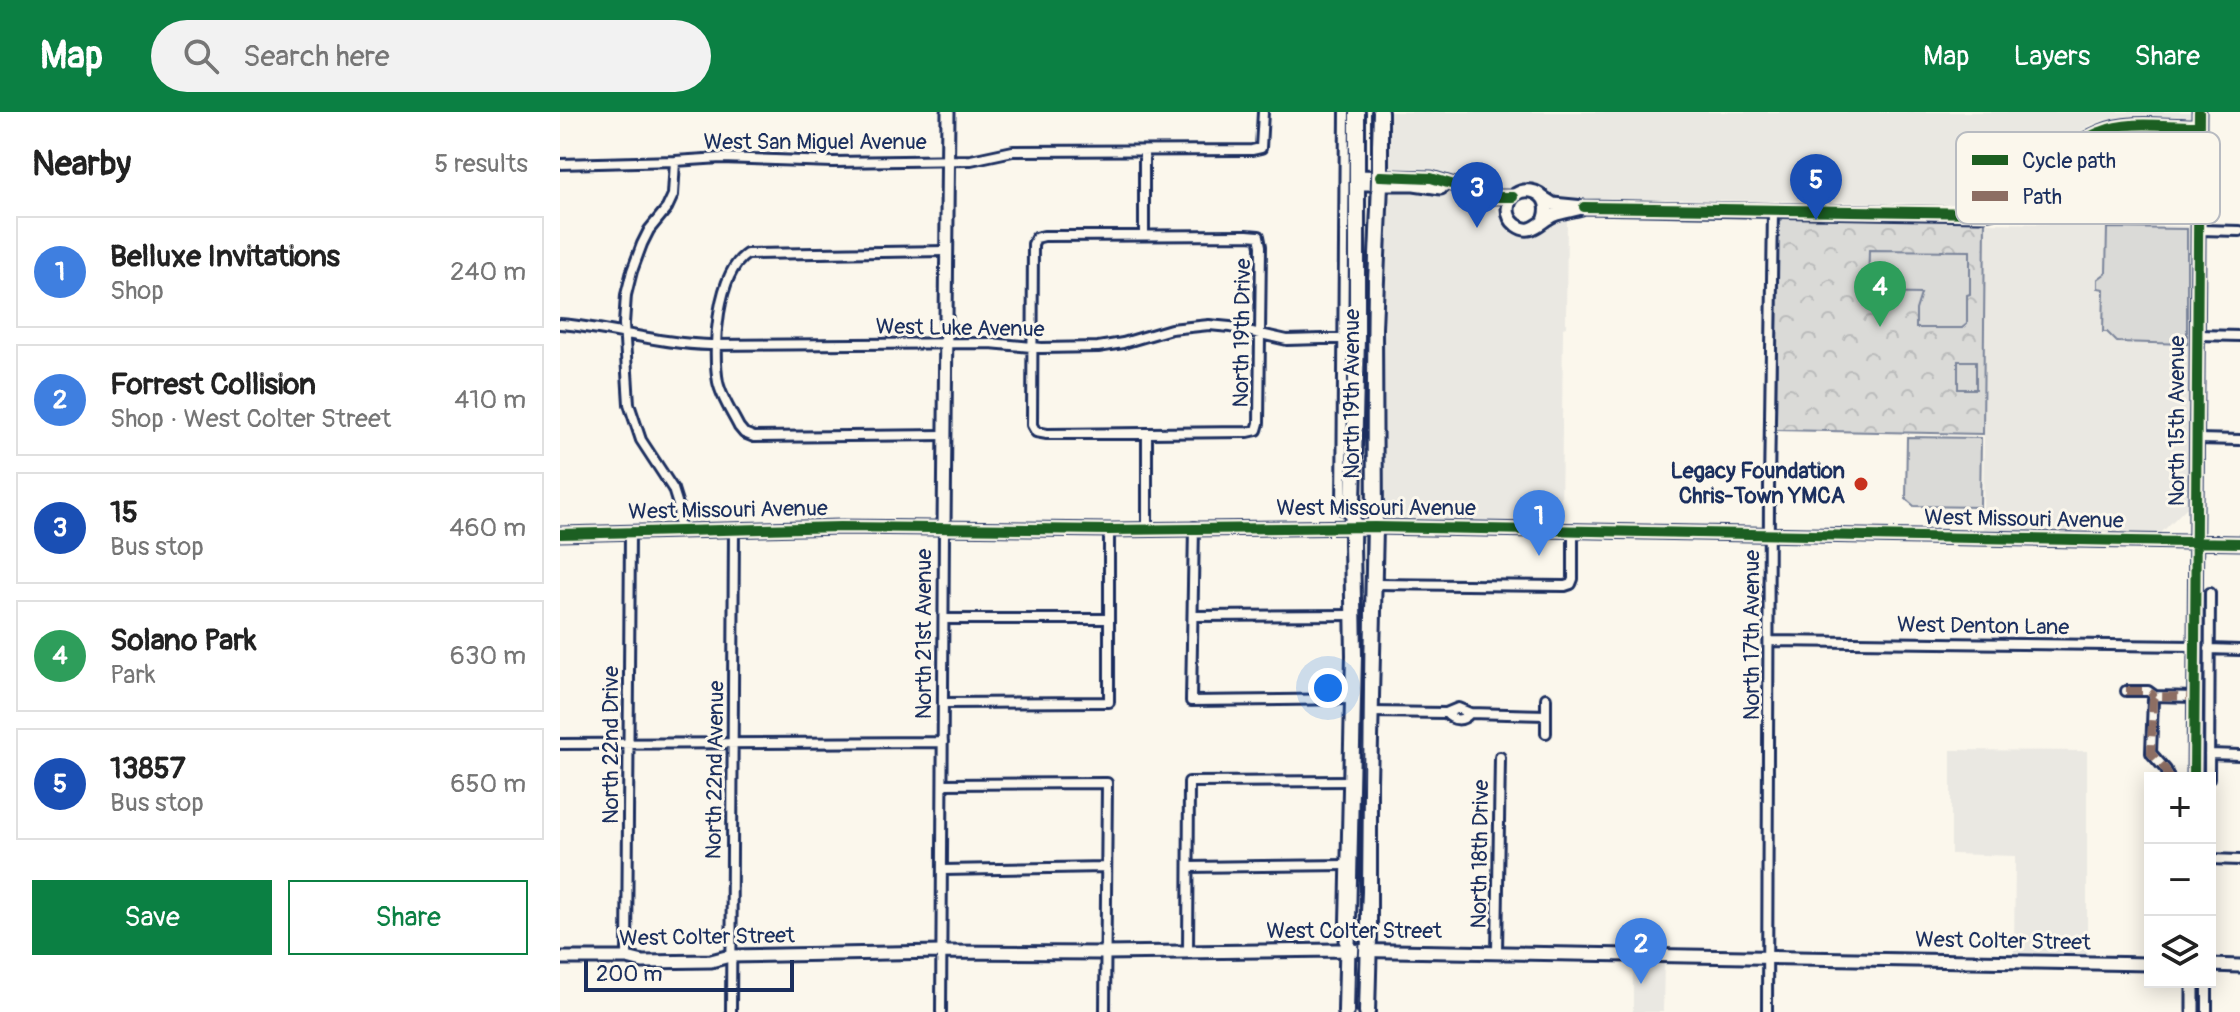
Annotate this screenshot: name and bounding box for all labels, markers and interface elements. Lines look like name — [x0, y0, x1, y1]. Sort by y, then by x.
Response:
search box — [151, 20, 711, 92]
text: Map — [40, 32, 103, 80]
icon: search — [179, 34, 223, 78]
text: Search here — [243, 38, 390, 75]
text: Map — [1923, 39, 1969, 74]
text: Layers — [2013, 39, 2090, 74]
text: Share — [2134, 39, 2200, 74]
street label: West San Miguel Avenue — [703, 128, 927, 156]
legend — [1956, 132, 2220, 224]
text: Nearby — [32, 143, 131, 186]
text: Cycle path — [2022, 147, 2116, 175]
text: 5 results — [434, 148, 528, 180]
pin: 5 — [1790, 154, 1842, 220]
pin: 3 — [1451, 162, 1503, 228]
text: Path — [2022, 183, 2062, 211]
text: Belluxe Invitations — [110, 238, 340, 275]
text: 1 — [55, 256, 65, 288]
text: 240 m — [450, 256, 526, 288]
street label: North 19th Drive — [1227, 258, 1257, 408]
pin: 4 — [1854, 261, 1906, 327]
text: Shop — [110, 275, 164, 307]
street label: North 19th Avenue — [1338, 309, 1366, 479]
street label: West Luke Avenue — [875, 313, 1045, 343]
street label: North 15th Avenue — [2163, 336, 2191, 506]
text: Forrest Collision — [110, 366, 316, 403]
text: 2 — [53, 384, 67, 416]
text: 410 m — [454, 384, 526, 416]
text: Shop · West Colter Street — [110, 403, 391, 435]
place label: Legacy Foundation Chris-Town YMCA — [1670, 457, 1846, 510]
marker: Legacy Foundation Chris-Town YMCA — [1852, 475, 1870, 493]
pin: 1 — [1513, 490, 1565, 556]
text: 15 — [110, 494, 138, 531]
street label: West Missouri Avenue — [628, 494, 828, 526]
street label: West Missouri Avenue — [1276, 494, 1476, 522]
street label: West Missouri Avenue — [1924, 503, 2124, 535]
text: 3 — [53, 512, 67, 544]
text: 460 m — [449, 512, 526, 544]
text: Bus stop — [110, 531, 204, 563]
street label: North 21st Avenue — [910, 549, 938, 719]
street label: North 17th Avenue — [1738, 550, 1766, 720]
street label: West Denton Lane — [1897, 610, 2070, 642]
text: Solano Park — [110, 622, 257, 659]
text: 4 — [52, 640, 68, 672]
text: 630 m — [450, 640, 526, 672]
text: Park — [110, 659, 156, 691]
street label: North 22nd Drive — [597, 666, 625, 824]
your location — [1308, 668, 1348, 708]
street label: North 22nd Avenue — [699, 680, 731, 860]
text: 13857 — [110, 750, 186, 787]
text: 5 — [53, 768, 67, 800]
text: 650 m — [450, 768, 526, 800]
map controls — [2144, 772, 2216, 988]
button: + — [2144, 772, 2216, 844]
street label: North 18th Drive — [1465, 779, 1495, 929]
text: Bus stop — [110, 787, 204, 819]
button: − — [2144, 844, 2216, 916]
button: Save — [32, 880, 272, 955]
button: Share — [288, 880, 528, 955]
button: layers — [2144, 916, 2216, 988]
street label: West Colter Street — [1266, 917, 1442, 945]
pin: 2 — [1615, 918, 1667, 984]
street label: West Colter Street — [619, 921, 795, 953]
street label: West Colter Street — [1915, 925, 2091, 957]
scale bar — [584, 956, 794, 992]
text: 200 m — [596, 960, 663, 988]

